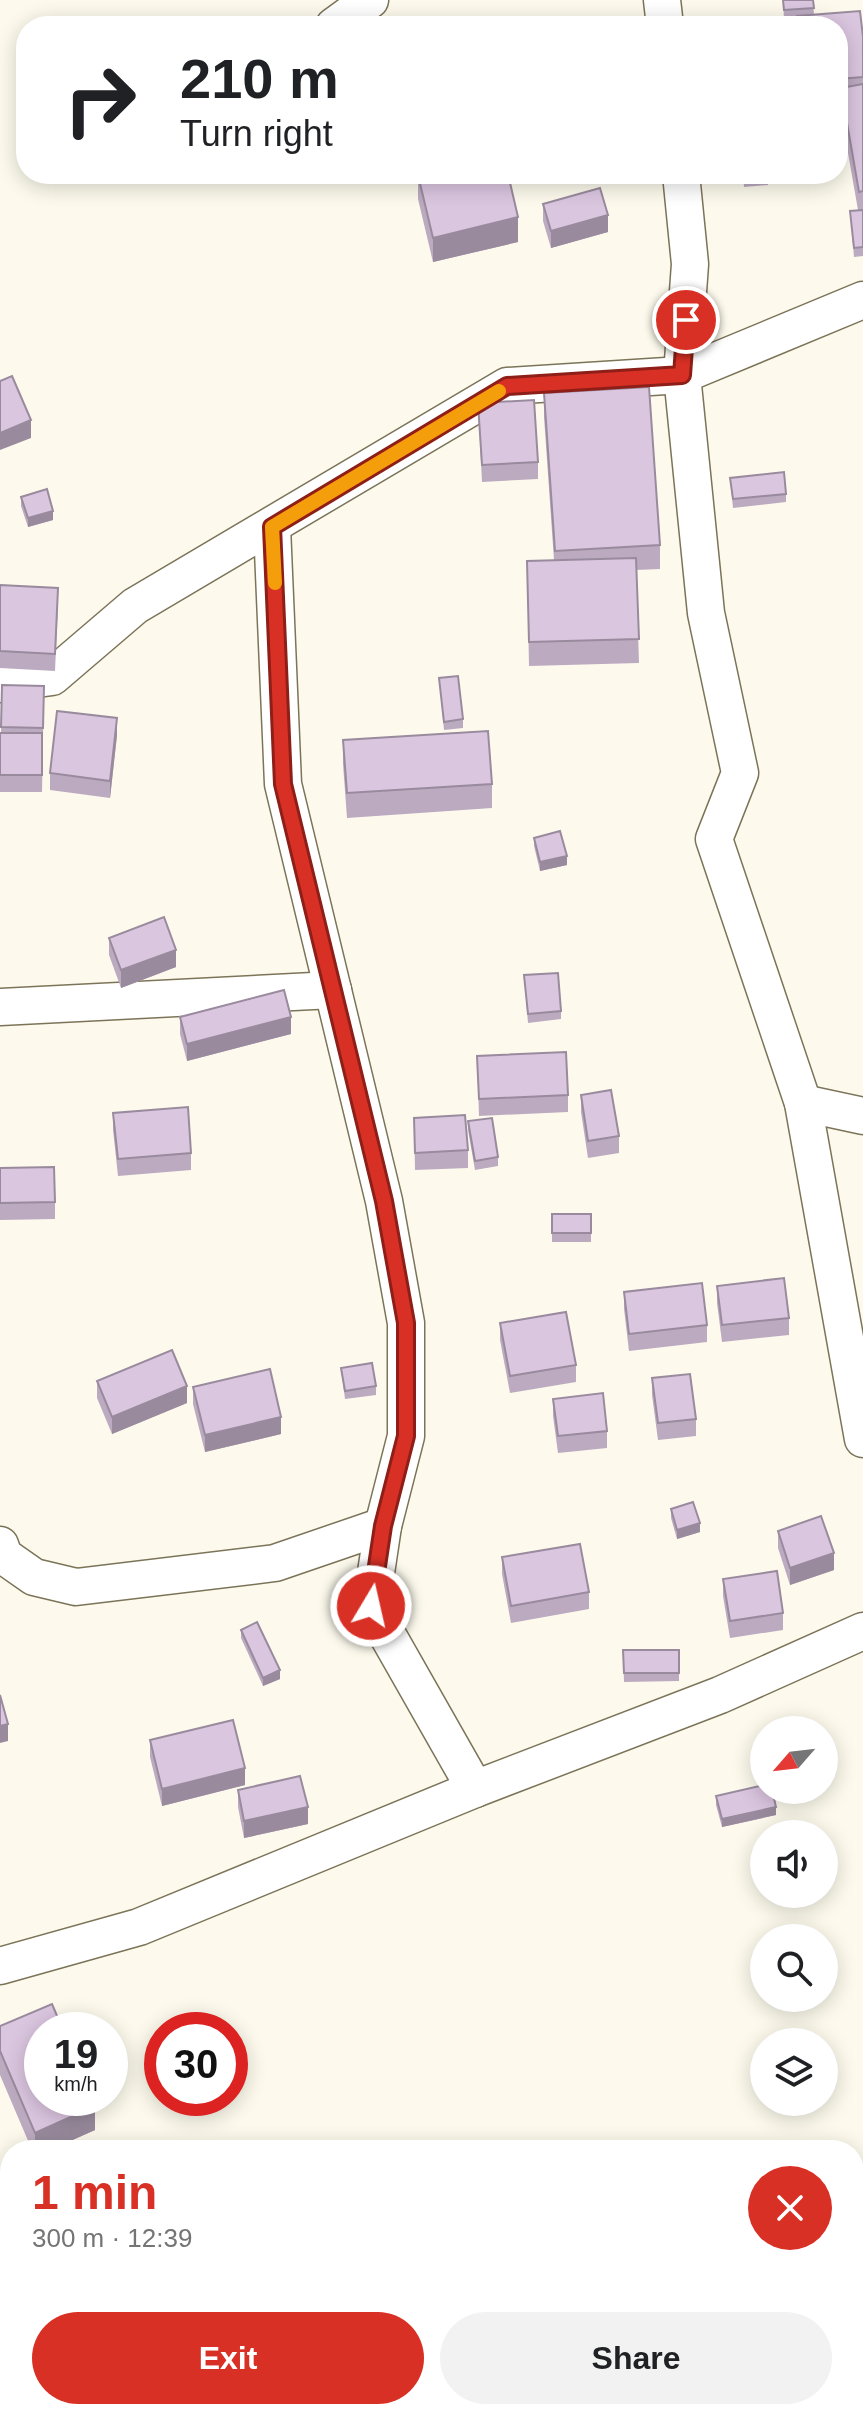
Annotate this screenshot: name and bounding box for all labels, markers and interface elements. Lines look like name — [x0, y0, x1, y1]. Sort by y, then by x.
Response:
text: 210 m — [180, 47, 339, 110]
icon: right — [48, 48, 152, 152]
text: Turn right — [180, 113, 333, 154]
pin — [652, 286, 720, 354]
icon: arrive — [664, 298, 708, 342]
position arrow — [329, 1564, 413, 1648]
north arrow — [750, 1716, 838, 1804]
map controls — [750, 1716, 838, 2116]
button: sound — [750, 1820, 838, 1908]
button: search — [750, 1924, 838, 2012]
speed limit sign: 30 — [144, 2012, 248, 2116]
button: layers — [750, 2028, 838, 2116]
text: 19 — [54, 2032, 98, 2076]
text: km/h — [54, 2073, 98, 2095]
text: 1 min — [32, 2166, 157, 2219]
button: close — [748, 2166, 832, 2250]
text: 300 m · 12:39 — [32, 2223, 192, 2253]
button: Exit — [32, 2312, 424, 2404]
button: Share — [440, 2312, 832, 2404]

